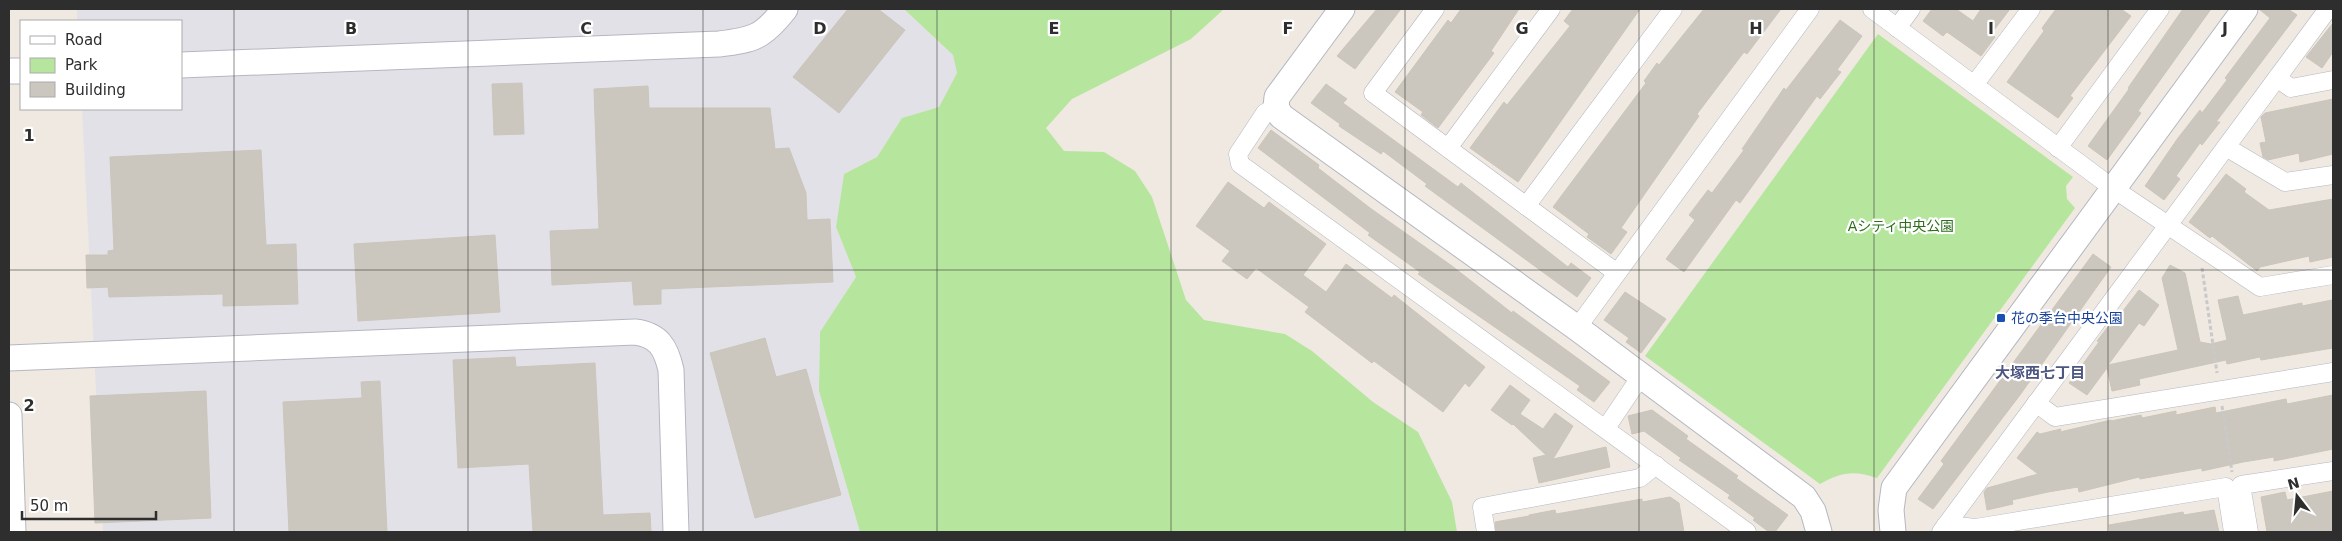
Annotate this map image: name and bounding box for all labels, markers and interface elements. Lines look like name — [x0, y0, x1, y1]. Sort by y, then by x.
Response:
text: B — [345, 19, 357, 38]
text: C — [580, 19, 592, 38]
text: D — [813, 19, 827, 38]
text: E — [1049, 19, 1059, 38]
text: F — [1283, 19, 1293, 38]
text: G — [1515, 19, 1529, 38]
text: H — [1749, 19, 1763, 38]
text: I — [1988, 19, 1994, 38]
text: J — [2221, 19, 2228, 38]
legend — [20, 20, 182, 110]
text: Road — [65, 31, 103, 49]
text: Park — [65, 56, 98, 74]
text: Building — [65, 81, 126, 99]
text: 1 — [23, 126, 35, 145]
park label: Aシティ中央公園 — [1848, 218, 1954, 234]
place label: 花の季台中央公園 — [2011, 310, 2123, 326]
marker: 花の季台中央公園 — [1995, 312, 2007, 324]
district label: 大塚西七丁目 — [1995, 364, 2085, 382]
text: 2 — [23, 396, 35, 415]
north arrow — [2272, 471, 2322, 521]
text: N — [2286, 474, 2301, 493]
scale bar — [22, 488, 156, 520]
text: 50 m — [30, 497, 68, 515]

